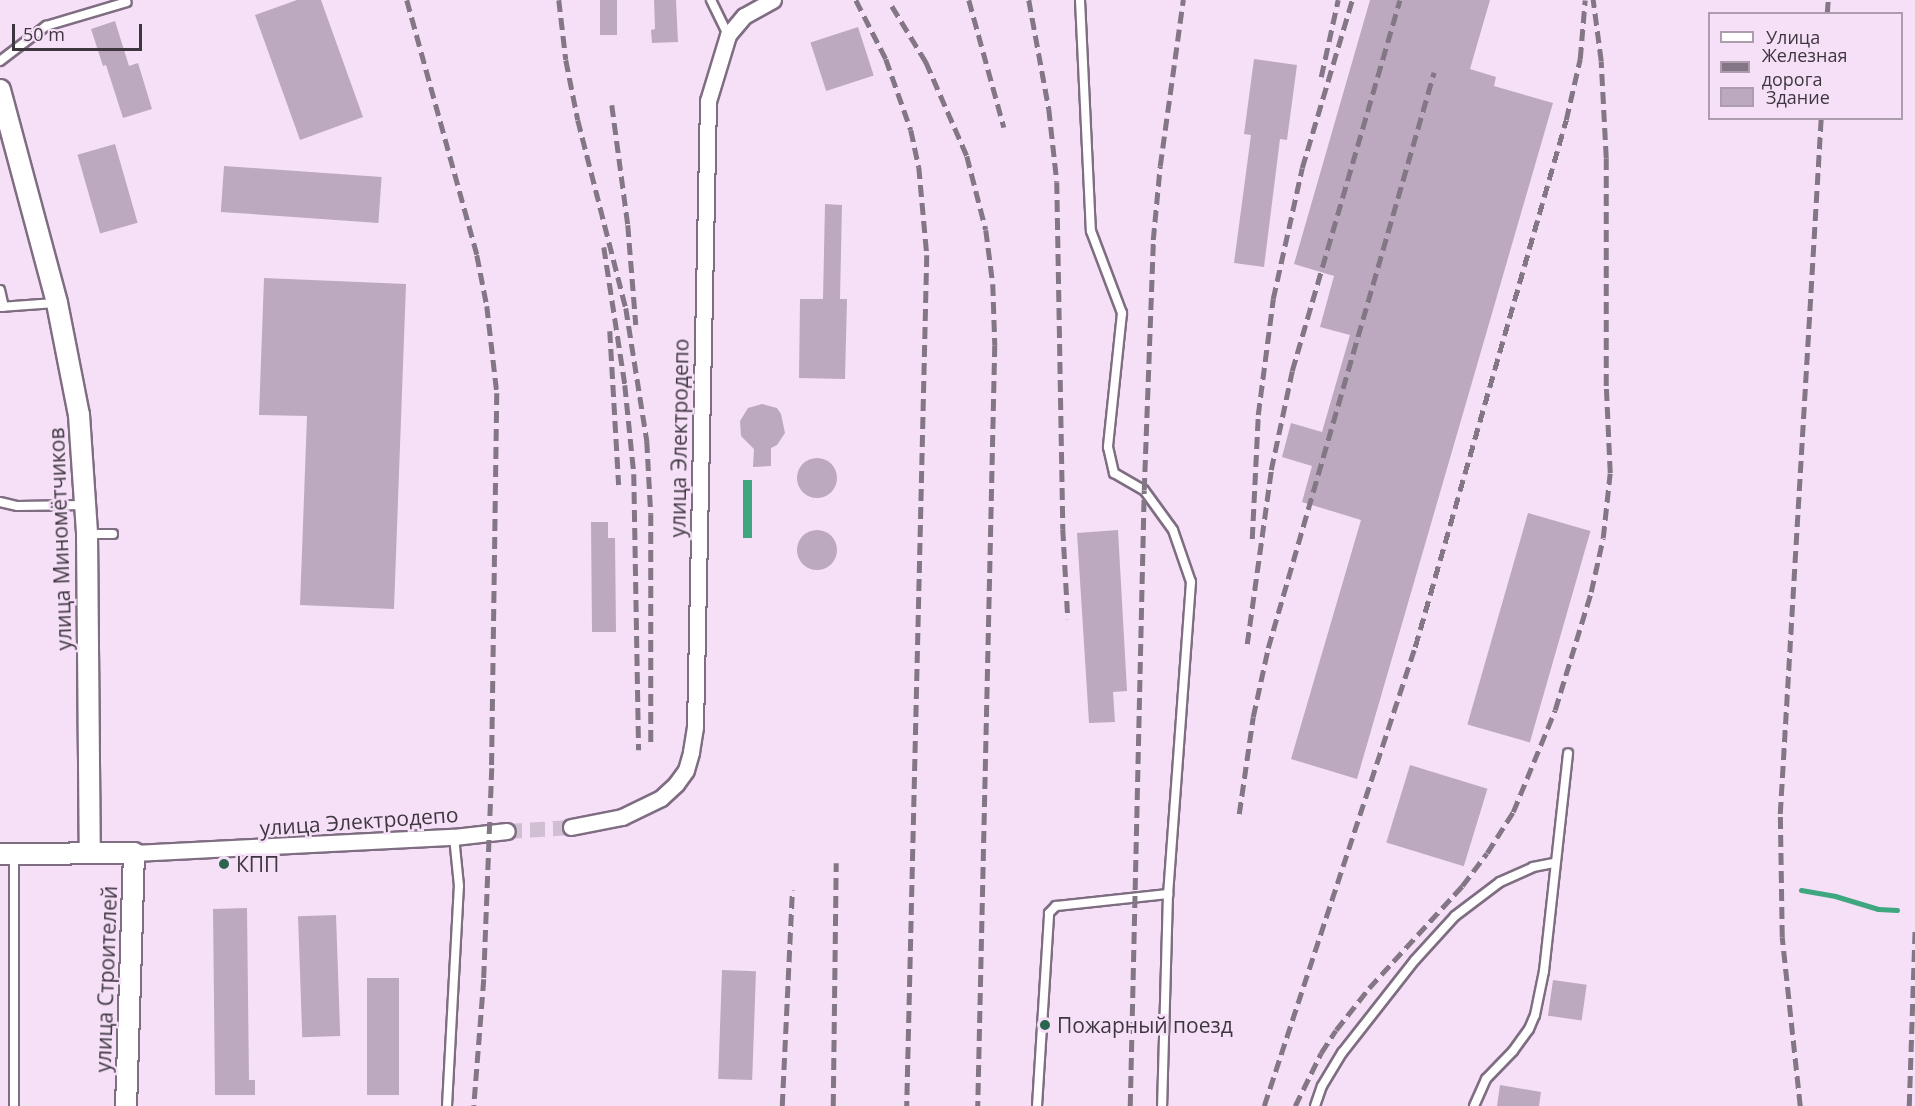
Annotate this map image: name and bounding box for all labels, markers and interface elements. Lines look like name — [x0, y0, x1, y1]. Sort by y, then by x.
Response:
scale bar — [15, 12, 146, 50]
legend — [1708, 12, 1903, 120]
text: 50 m — [23, 22, 65, 46]
text: Улица — [1766, 25, 1820, 49]
text: Железная дорога — [1762, 43, 1847, 91]
text: Здание — [1766, 85, 1830, 109]
street label: улица Электродепо — [665, 338, 693, 538]
street label: улица Миномётчиков — [44, 427, 76, 651]
street label: улица Электродепо — [259, 801, 459, 841]
place label: КПП — [236, 851, 279, 877]
marker: КПП — [217, 857, 231, 871]
street label: улица Строителей — [90, 885, 122, 1073]
place label: Пожарный поезд — [1057, 1012, 1233, 1038]
marker: Пожарный поезд — [1038, 1018, 1052, 1032]

